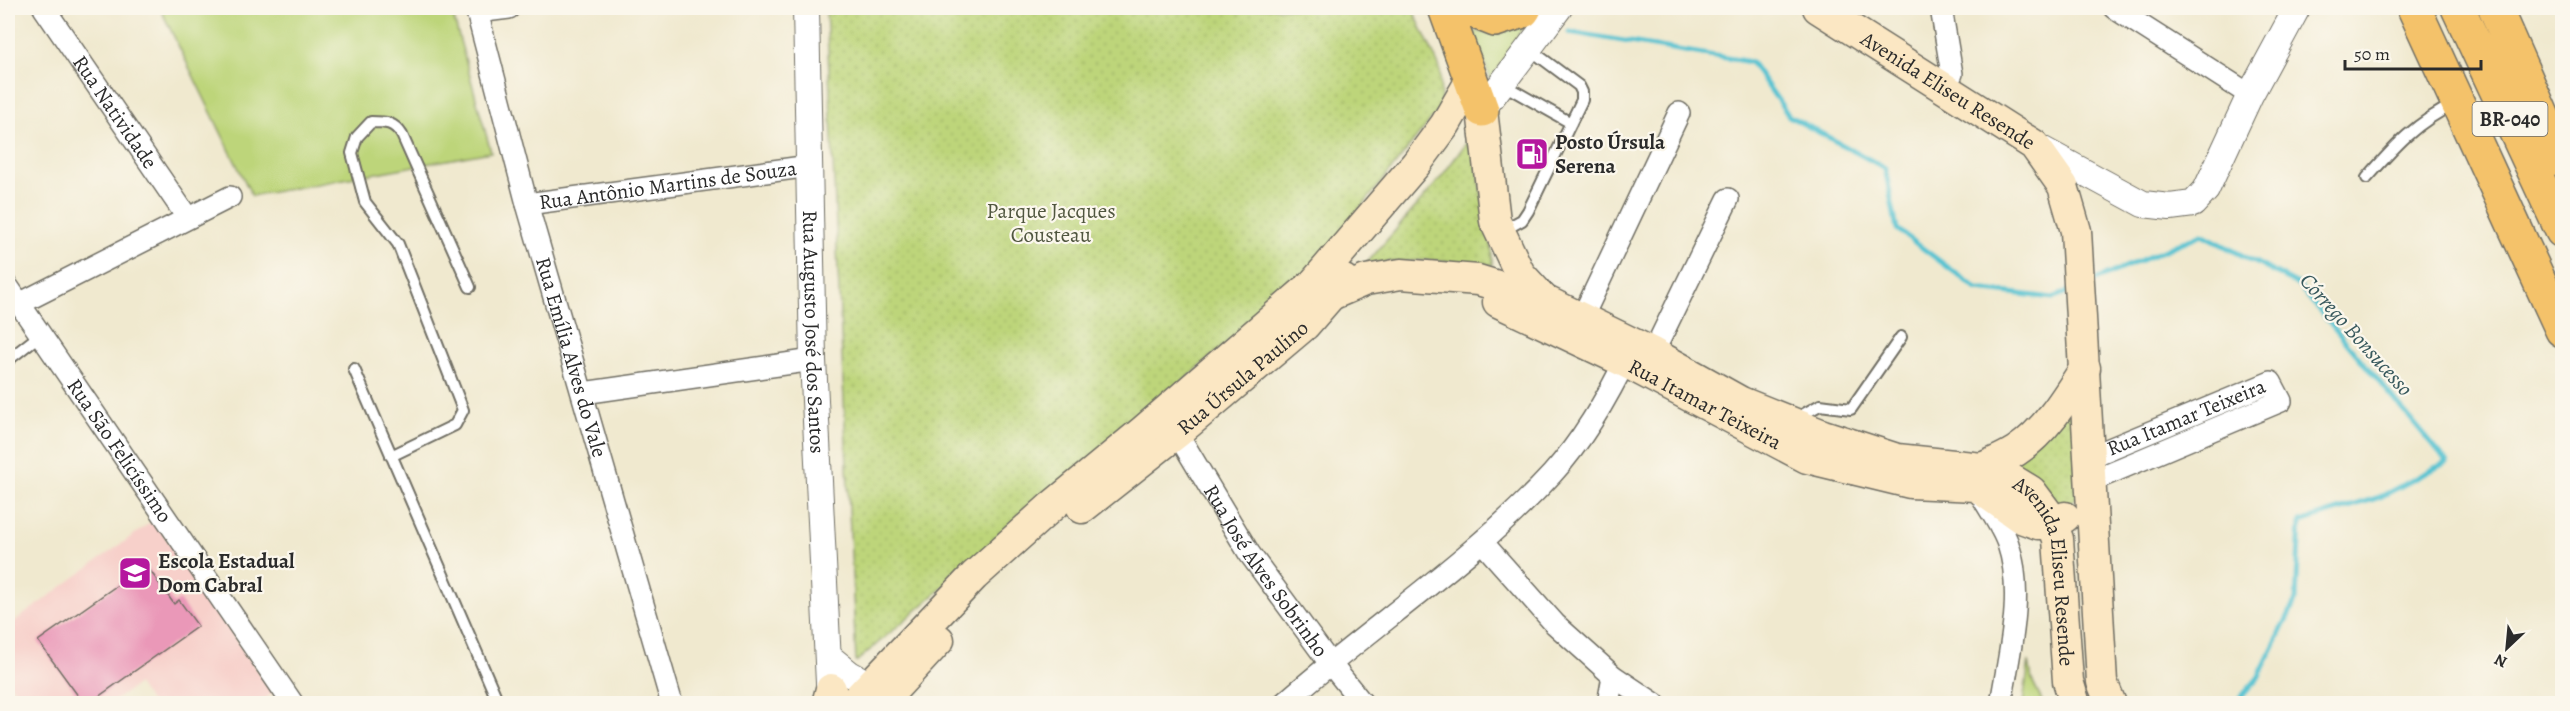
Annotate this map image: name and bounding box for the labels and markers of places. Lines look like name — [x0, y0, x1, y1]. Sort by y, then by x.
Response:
place label: Posto Úrsula Serena — [1555, 128, 1666, 180]
fuel station icon: Posto Úrsula Serena — [1514, 136, 1550, 172]
place label: Escola Estadual Dom Cabral — [158, 547, 295, 599]
school or university icon: Escola Estadual Dom Cabral — [117, 555, 153, 591]

